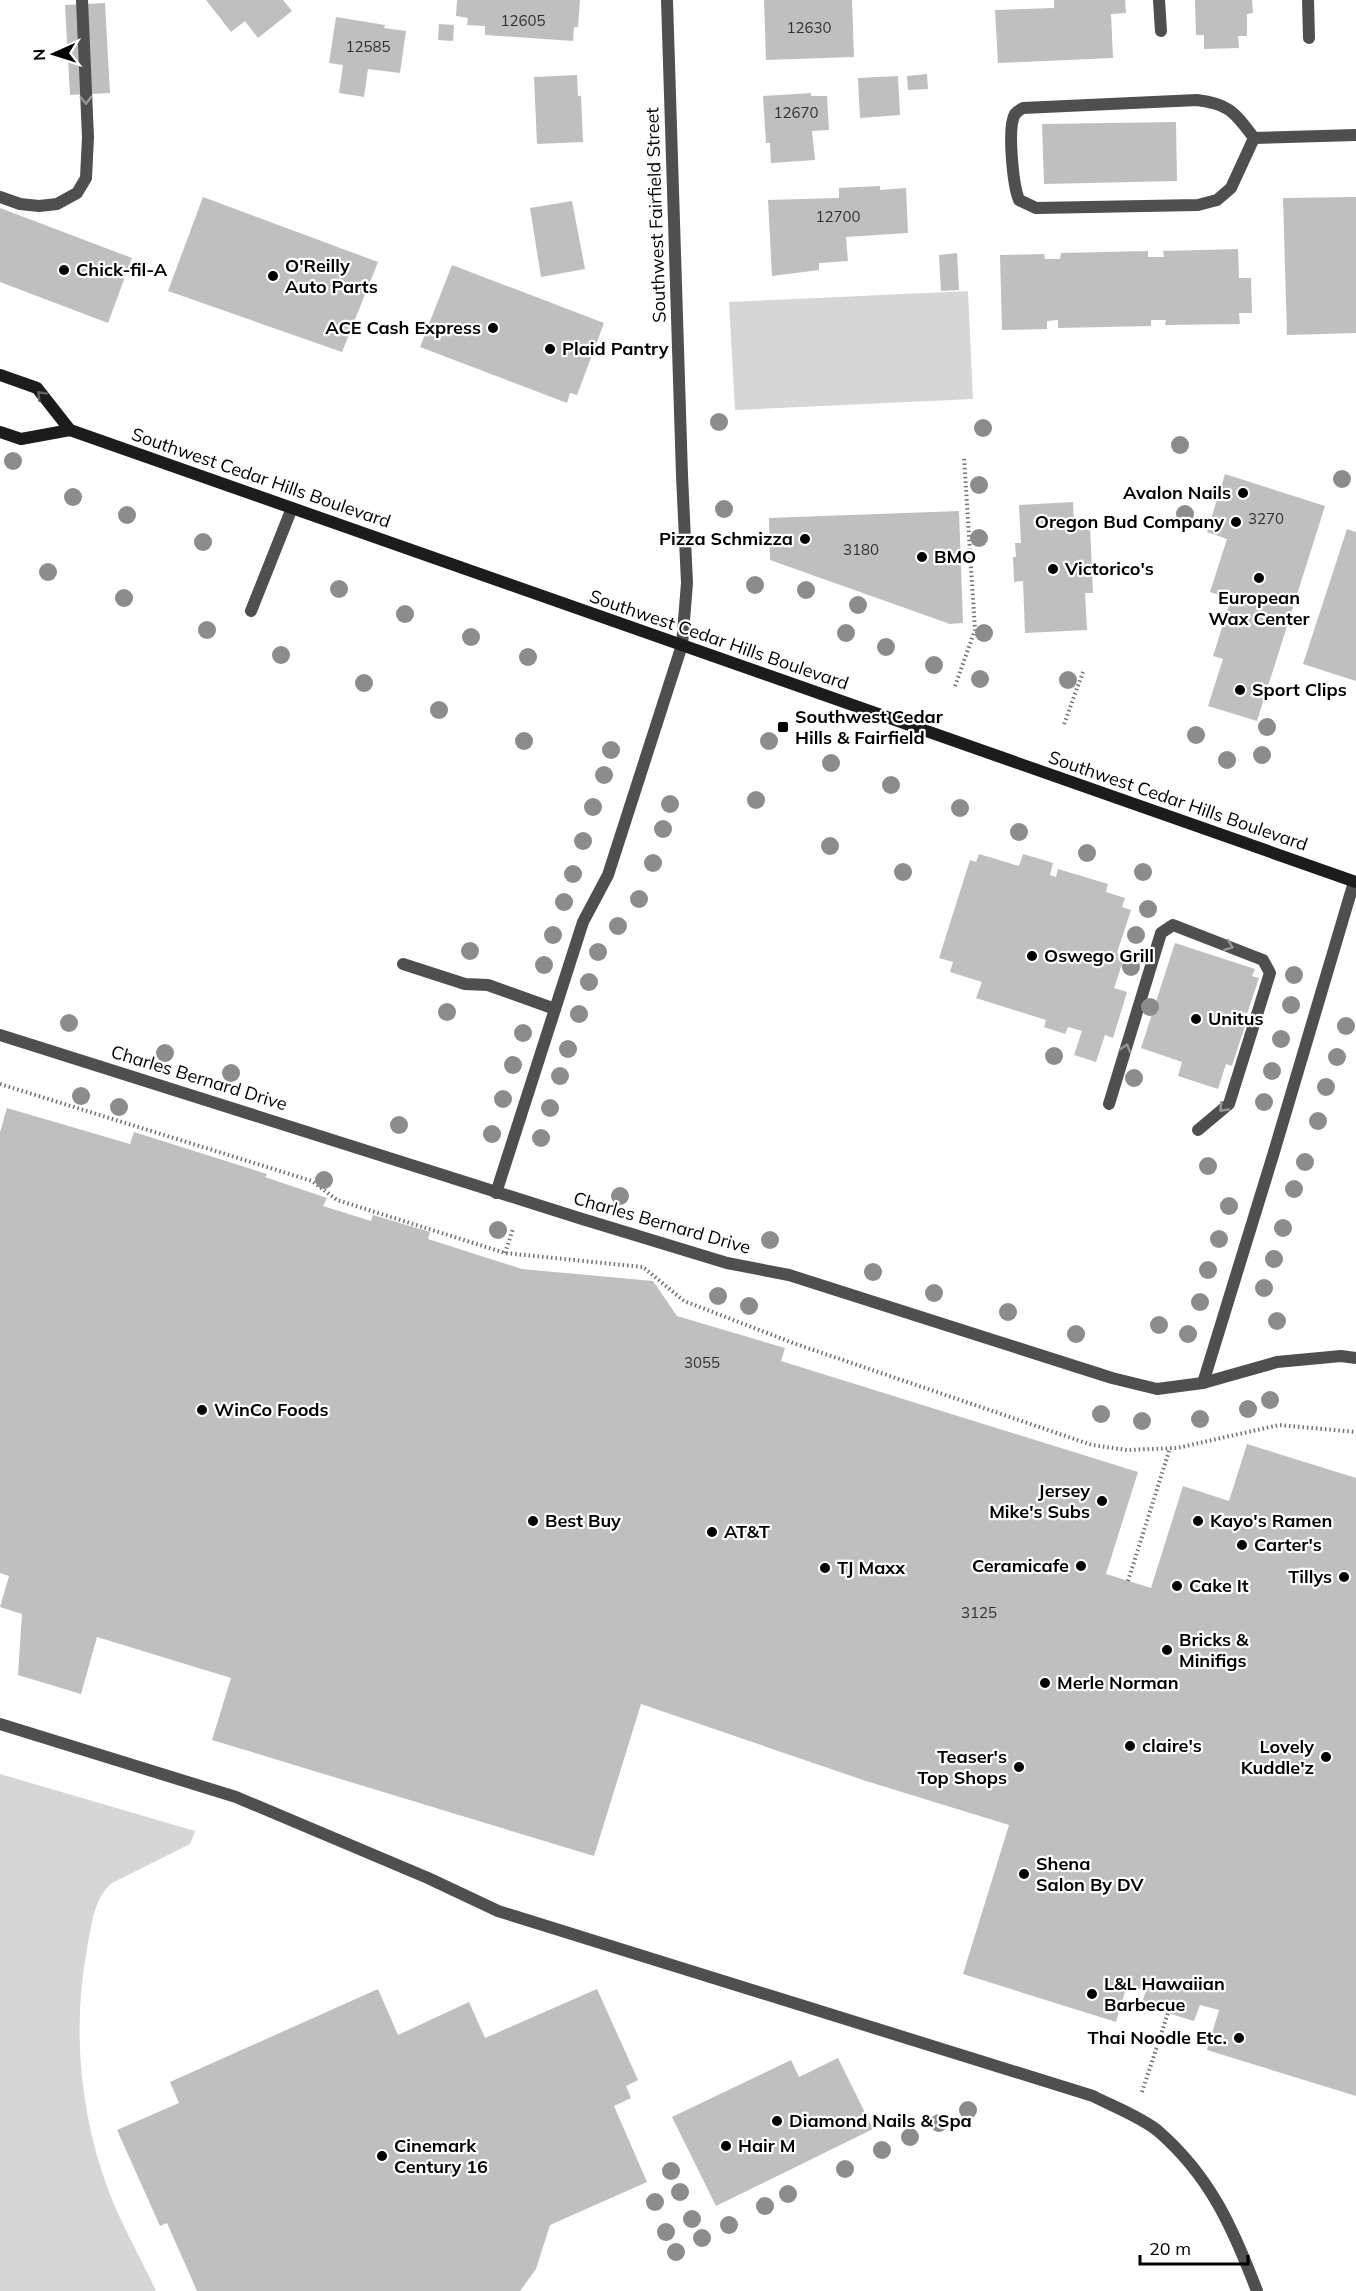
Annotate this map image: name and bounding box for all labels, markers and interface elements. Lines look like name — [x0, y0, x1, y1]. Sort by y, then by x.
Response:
house number: 12605 — [500, 11, 546, 30]
house number: 12630 — [786, 18, 832, 37]
north arrow — [24, 24, 84, 84]
house number: 12585 — [345, 37, 391, 56]
text: N — [29, 48, 49, 61]
one-way arrow — [80, 96, 93, 105]
house number: 12670 — [773, 103, 819, 122]
street label: Southwest Fairfield Street — [640, 107, 671, 323]
house number: 12700 — [815, 207, 861, 226]
place label: O'Reilly Auto Parts — [285, 254, 378, 298]
place label: Chick-fil-A — [76, 258, 168, 281]
marker: Chick-fil-A — [57, 263, 71, 277]
marker: O'Reilly Auto Parts — [266, 269, 280, 283]
place label: ACE Cash Express — [325, 316, 481, 339]
marker: ACE Cash Express — [486, 321, 500, 335]
place label: Plaid Pantry — [562, 337, 669, 360]
marker: Plaid Pantry — [543, 342, 557, 356]
one-way arrow — [37, 391, 48, 401]
street label: Southwest Cedar Hills Boulevard — [129, 422, 394, 533]
place label: Avalon Nails — [1123, 481, 1231, 504]
marker: Avalon Nails — [1236, 486, 1250, 500]
house number: 3270 — [1248, 509, 1284, 528]
place label: Oregon Bud Company — [1035, 510, 1224, 533]
marker: Oregon Bud Company — [1229, 515, 1243, 529]
place label: Pizza Schmizza — [659, 527, 793, 550]
marker: Pizza Schmizza — [798, 532, 812, 546]
house number: 3180 — [843, 540, 879, 559]
place label: BMO — [934, 545, 976, 568]
marker: BMO — [915, 550, 929, 564]
place label: Victorico's — [1064, 557, 1154, 580]
marker: Victorico's — [1046, 562, 1060, 576]
marker: European Wax Center — [1252, 571, 1266, 585]
street label: Southwest Cedar Hills Boulevard — [587, 584, 852, 695]
place label: European Wax Center — [1208, 586, 1310, 630]
place label: Sport Clips — [1252, 678, 1347, 701]
marker: Sport Clips — [1233, 683, 1247, 697]
place label: Southwest Cedar Hills & Fairfield — [795, 705, 944, 749]
marker: Southwest Cedar Hills & Fairfield — [776, 720, 790, 734]
street label: Southwest Cedar Hills Boulevard — [1046, 745, 1311, 856]
one-way arrow — [1224, 939, 1234, 952]
place label: Oswego Grill — [1044, 944, 1154, 967]
marker: Oswego Grill — [1025, 949, 1039, 963]
place label: Unitus — [1208, 1007, 1263, 1030]
marker: Unitus — [1189, 1012, 1203, 1026]
street label: Charles Bernard Drive — [108, 1040, 290, 1115]
one-way arrow — [1119, 1043, 1131, 1054]
one-way arrow — [1219, 1101, 1230, 1112]
street label: Charles Bernard Drive — [571, 1186, 753, 1259]
house number: 3055 — [684, 1353, 720, 1372]
place label: WinCo Foods — [214, 1398, 328, 1421]
marker: WinCo Foods — [195, 1403, 209, 1417]
place label: Jersey Mike's Subs — [989, 1479, 1090, 1523]
marker: Jersey Mike's Subs — [1095, 1494, 1109, 1508]
place label: Best Buy — [545, 1509, 621, 1532]
place label: Kayo's Ramen — [1210, 1509, 1332, 1532]
marker: Best Buy — [526, 1514, 540, 1528]
marker: Kayo's Ramen — [1191, 1514, 1205, 1528]
place label: AT&T — [724, 1520, 770, 1543]
marker: AT&T — [705, 1525, 719, 1539]
place label: Carter's — [1254, 1533, 1322, 1556]
marker: Carter's — [1235, 1538, 1249, 1552]
place label: Ceramicafe — [972, 1554, 1069, 1577]
place label: TJ Maxx — [837, 1556, 906, 1579]
marker: Ceramicafe — [1074, 1559, 1088, 1573]
marker: TJ Maxx — [818, 1561, 832, 1575]
place label: Tillys — [1288, 1565, 1332, 1588]
marker: Tillys — [1337, 1570, 1351, 1584]
place label: Cake It — [1189, 1574, 1249, 1597]
marker: Cake It — [1170, 1579, 1184, 1593]
house number: 3125 — [961, 1603, 997, 1622]
place label: Bricks & Minifigs — [1179, 1628, 1249, 1672]
marker: Bricks & Minifigs — [1160, 1643, 1174, 1657]
place label: Merle Norman — [1057, 1671, 1179, 1694]
marker: Merle Norman — [1038, 1676, 1052, 1690]
place label: claire's — [1142, 1734, 1202, 1757]
place label: Lovely Kuddle'z — [1241, 1735, 1314, 1779]
marker: claire's — [1123, 1739, 1137, 1753]
place label: Teaser's Top Shops — [917, 1745, 1007, 1789]
marker: Lovely Kuddle'z — [1319, 1750, 1333, 1764]
marker: Teaser's Top Shops — [1012, 1760, 1026, 1774]
place label: Shena Salon By DV — [1036, 1852, 1144, 1896]
marker: Shena Salon By DV — [1017, 1867, 1031, 1881]
place label: L&L Hawaiian Barbecue — [1104, 1972, 1225, 2016]
marker: L&L Hawaiian Barbecue — [1085, 1987, 1099, 2001]
place label: Thai Noodle Etc. — [1088, 2026, 1227, 2049]
marker: Thai Noodle Etc. — [1232, 2031, 1246, 2045]
place label: Diamond Nails & Spa — [789, 2109, 972, 2132]
marker: Diamond Nails & Spa — [770, 2114, 784, 2128]
place label: Cinemark Century 16 — [394, 2134, 488, 2178]
place label: Hair M — [738, 2134, 795, 2157]
marker: Hair M — [719, 2139, 733, 2153]
marker: Cinemark Century 16 — [375, 2149, 389, 2163]
scale bar — [1140, 2228, 1248, 2266]
text: 20 m — [1149, 2237, 1191, 2260]

